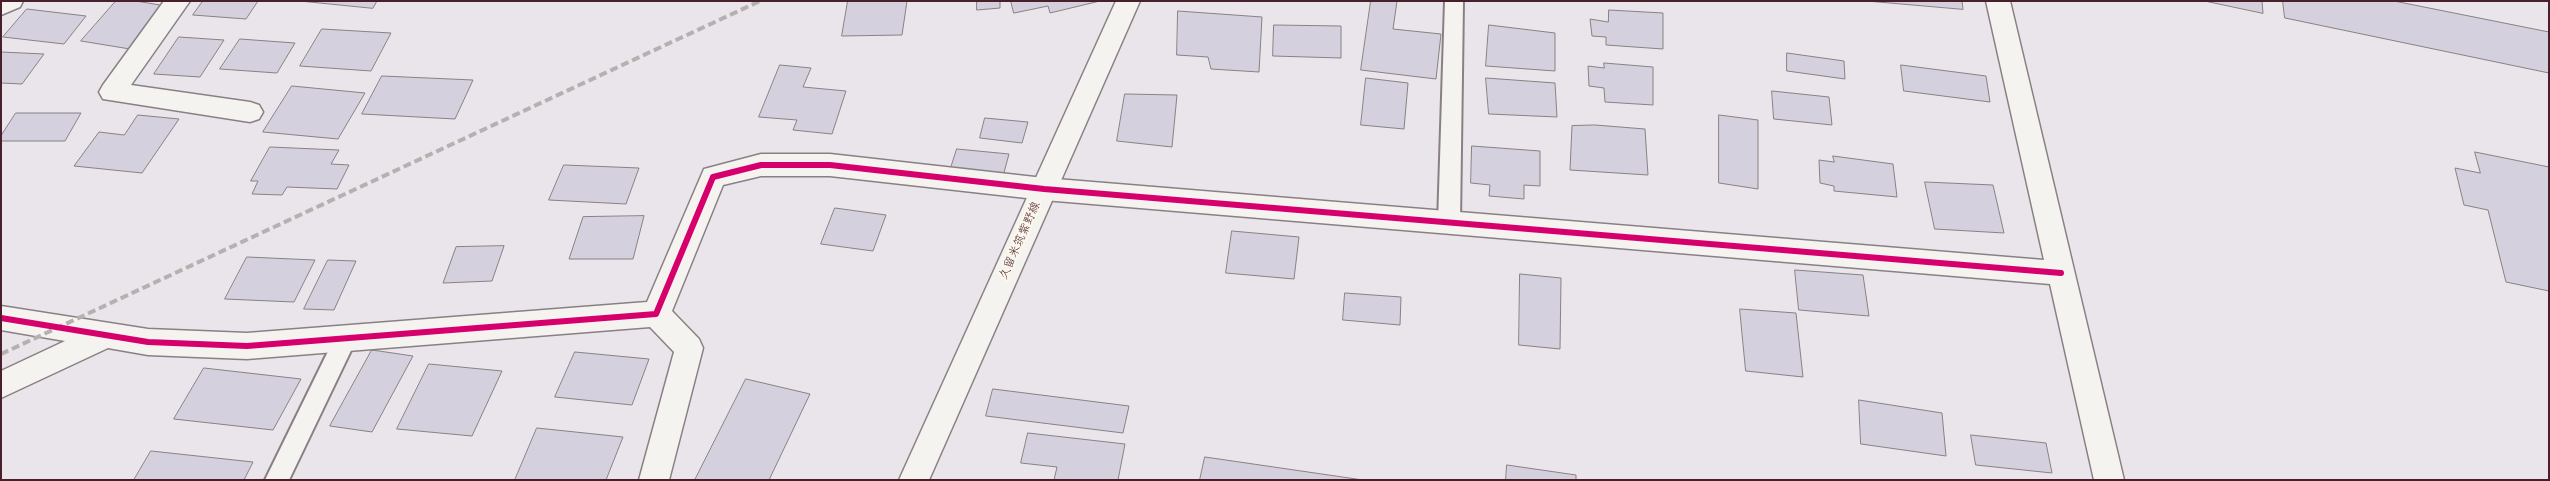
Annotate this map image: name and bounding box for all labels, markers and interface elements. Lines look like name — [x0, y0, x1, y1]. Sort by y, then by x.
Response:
street label: 久留米筑紫野線 — [997, 200, 1045, 282]

